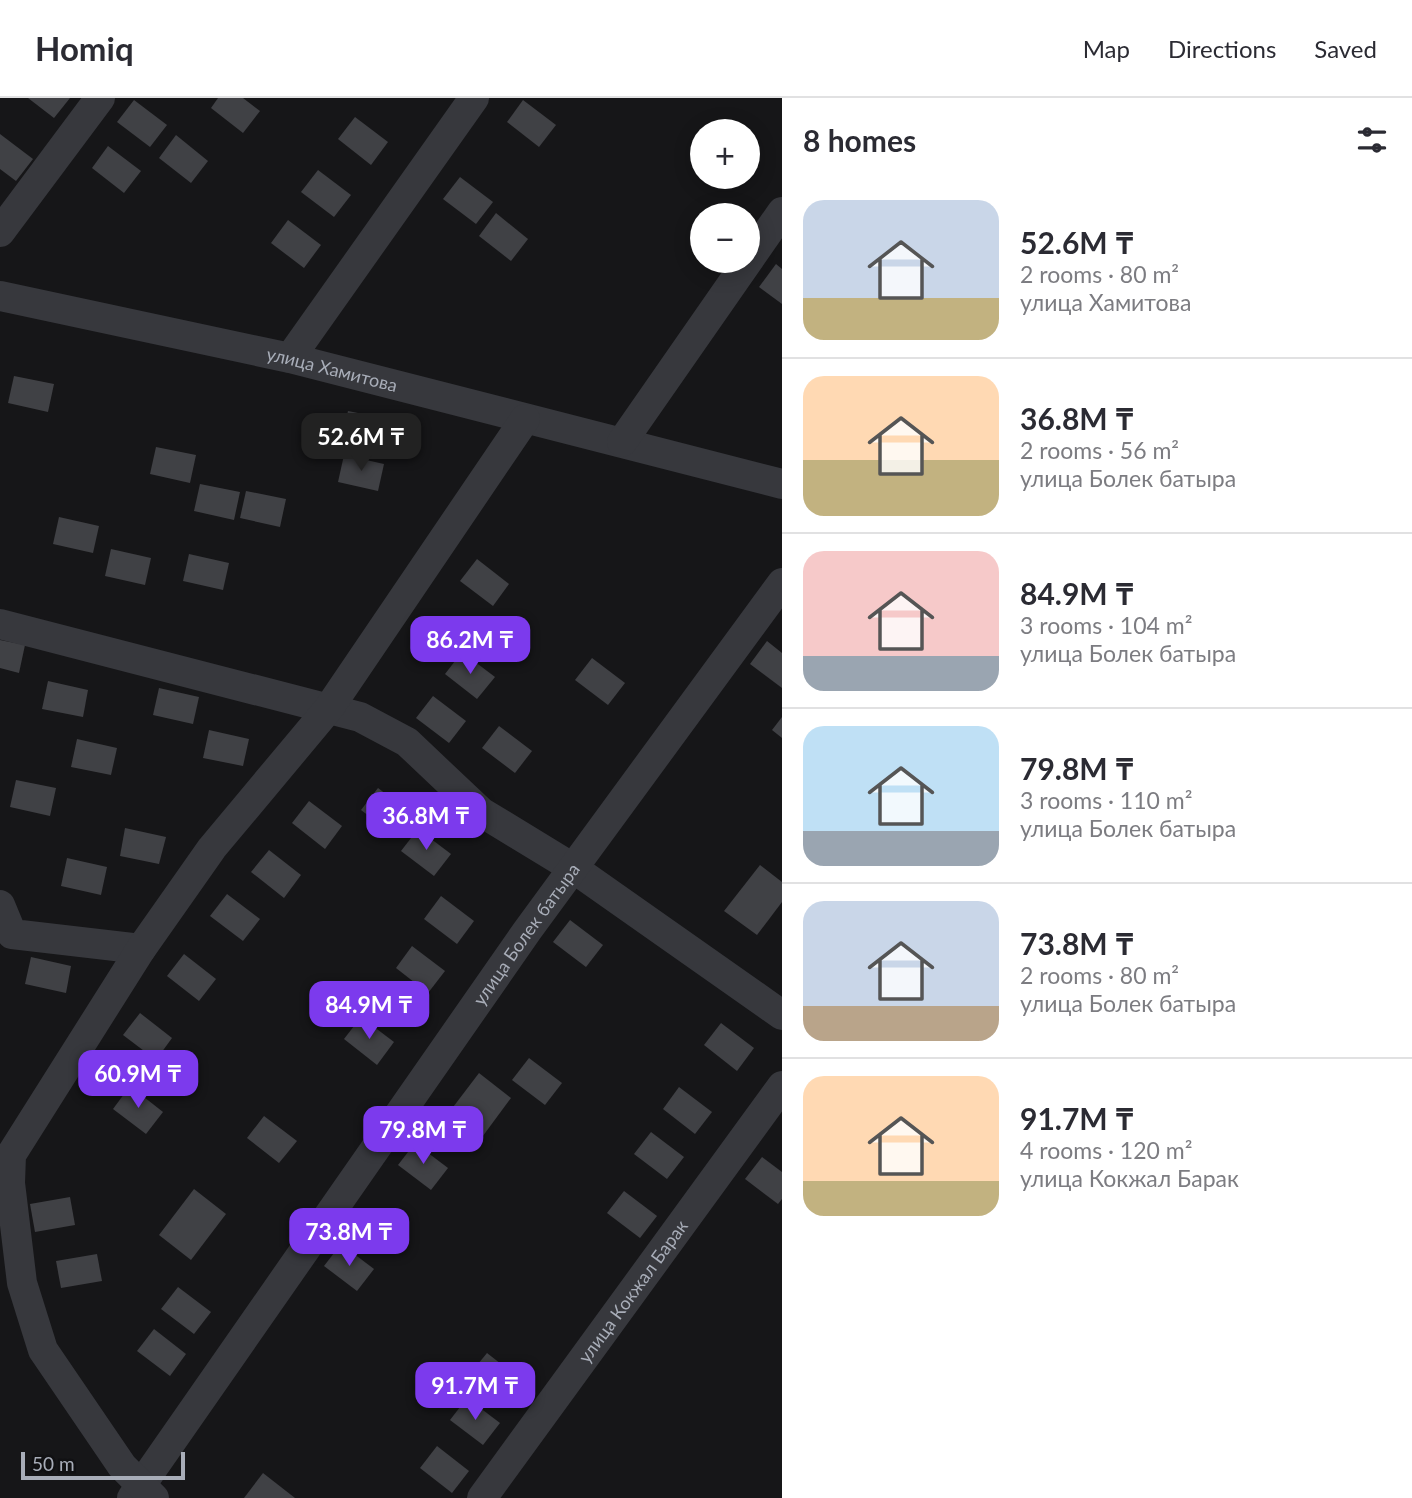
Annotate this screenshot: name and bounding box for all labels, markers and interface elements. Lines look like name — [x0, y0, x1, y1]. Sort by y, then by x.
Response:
text: Homiq — [35, 28, 134, 68]
text: Map — [1083, 34, 1130, 63]
text: Directions — [1168, 34, 1276, 63]
text: Saved — [1314, 34, 1377, 63]
map controls — [690, 119, 760, 273]
button: + — [690, 119, 760, 189]
icon: filters — [1353, 121, 1391, 159]
text: 8 homes — [803, 122, 916, 158]
button: − — [690, 203, 760, 273]
text: 52.6M ₸ — [1020, 224, 1134, 260]
icon: home — [859, 228, 943, 312]
text: 2 rooms · 80 m² — [1020, 260, 1179, 288]
text: улица Хамитова — [1020, 288, 1191, 316]
street label: улица Хамитова — [265, 342, 400, 396]
text: 36.8M ₸ — [1020, 400, 1134, 436]
icon: home — [859, 404, 943, 488]
pin: 52.6M ₸ — [296, 414, 426, 473]
text: 52.6M ₸ — [317, 422, 405, 450]
text: 2 rooms · 56 m² — [1020, 436, 1179, 464]
text: улица Болек батыра — [1020, 464, 1236, 492]
text: 84.9M ₸ — [1020, 575, 1134, 611]
icon: home — [859, 579, 943, 663]
text: 3 rooms · 104 m² — [1020, 611, 1192, 639]
pin: 86.2M ₸ — [405, 616, 535, 676]
text: 86.2M ₸ — [426, 625, 514, 653]
text: улица Болек батыра — [1020, 639, 1236, 667]
text: 79.8M ₸ — [1020, 750, 1134, 786]
icon: home — [859, 754, 943, 838]
text: 3 rooms · 110 m² — [1020, 786, 1192, 814]
pin: 36.8M ₸ — [361, 792, 491, 852]
text: 36.8M ₸ — [382, 801, 470, 829]
text: улица Болек батыра — [1020, 814, 1236, 842]
street label: улица Болек батыра — [468, 859, 584, 1009]
text: 73.8M ₸ — [1020, 925, 1134, 961]
icon: home — [859, 929, 943, 1013]
text: 2 rooms · 80 m² — [1020, 961, 1179, 989]
pin: 84.9M ₸ — [304, 982, 434, 1041]
text: улица Болек батыра — [1020, 989, 1236, 1017]
text: 84.9M ₸ — [325, 990, 413, 1018]
pin: 60.9M ₸ — [73, 1051, 203, 1110]
text: 60.9M ₸ — [94, 1059, 182, 1087]
text: 91.7M ₸ — [1020, 1100, 1134, 1136]
icon: home — [859, 1104, 943, 1188]
pin: 79.8M ₸ — [358, 1107, 488, 1166]
text: 79.8M ₸ — [379, 1115, 467, 1143]
text: 4 rooms · 120 m² — [1020, 1136, 1192, 1164]
text: улица Кокжал Барак — [1020, 1164, 1239, 1192]
pin: 73.8M ₸ — [284, 1208, 414, 1268]
street label: улица Кокжал Барак — [573, 1215, 692, 1367]
text: 73.8M ₸ — [305, 1217, 393, 1245]
pin: 91.7M ₸ — [410, 1362, 540, 1422]
text: 91.7M ₸ — [431, 1371, 519, 1399]
scale bar — [21, 1449, 186, 1481]
text: 50 m — [32, 1452, 75, 1475]

